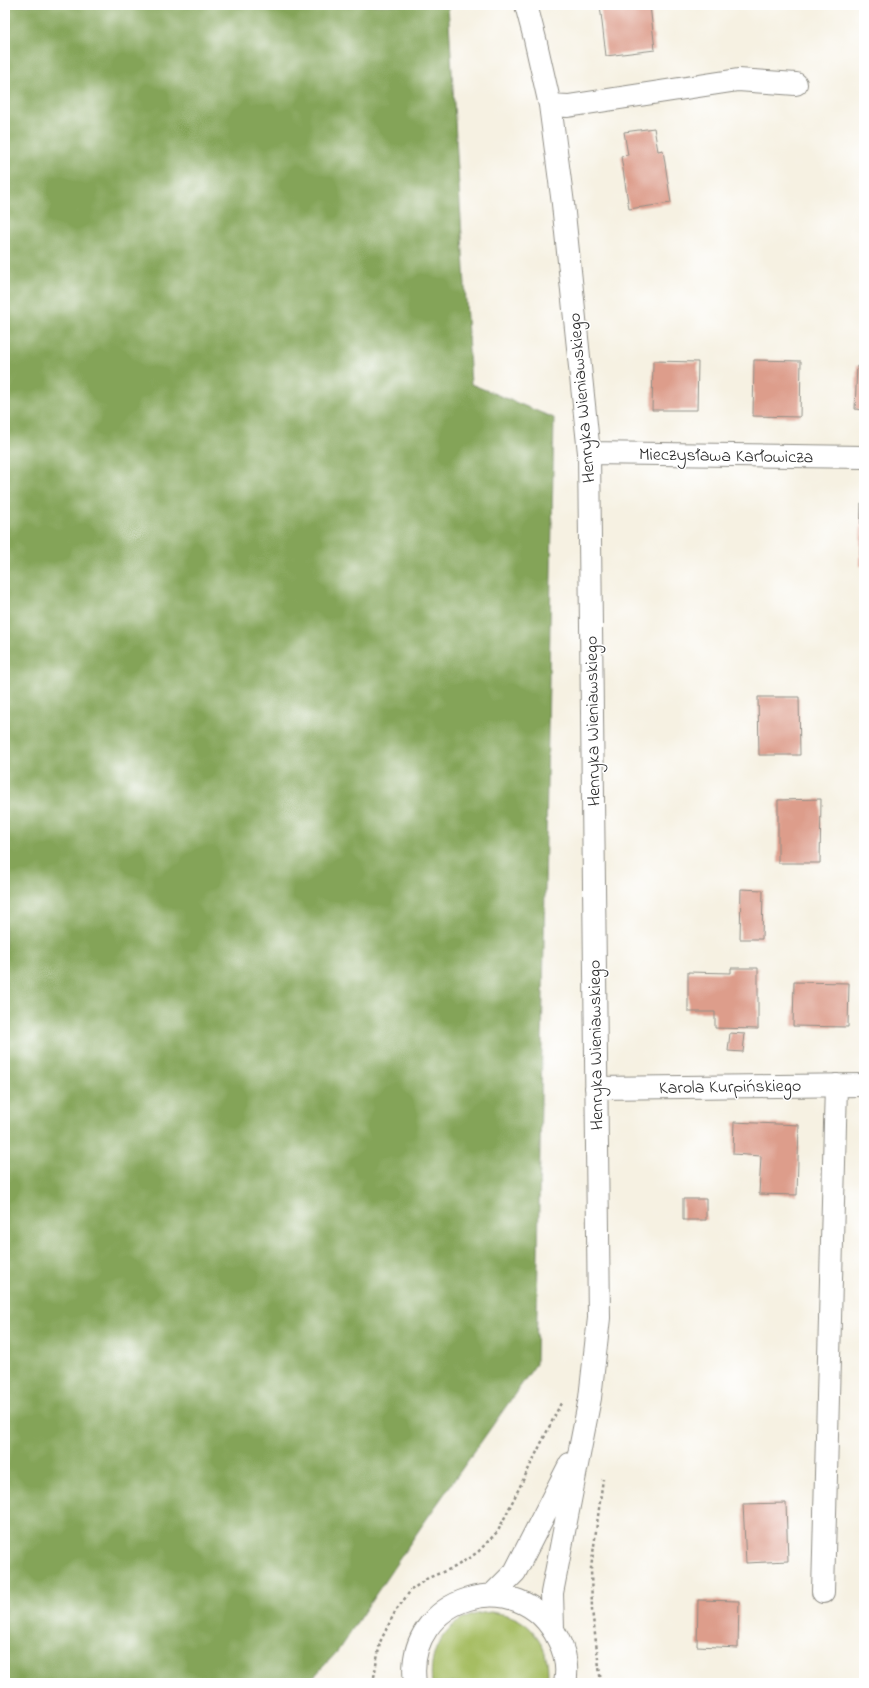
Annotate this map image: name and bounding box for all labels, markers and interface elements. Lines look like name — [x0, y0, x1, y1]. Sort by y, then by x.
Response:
street label: Henryka Wieniawskiego — [563, 312, 604, 484]
street label: Mieczysława Karłowicza — [638, 442, 813, 472]
street label: Henryka Wieniawskiego — [580, 635, 609, 807]
street label: Henryka Wieniawskiego — [583, 959, 612, 1131]
street label: Karola Kurpińskiego — [659, 1074, 801, 1103]

